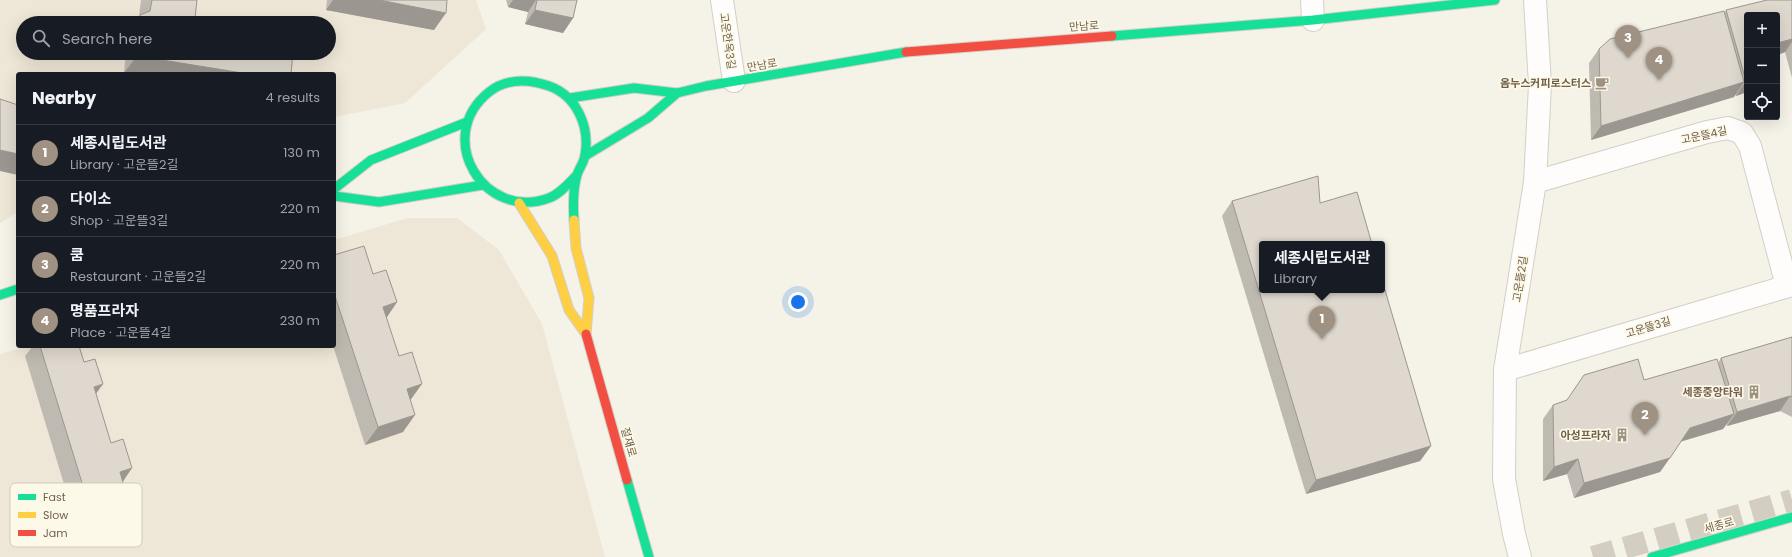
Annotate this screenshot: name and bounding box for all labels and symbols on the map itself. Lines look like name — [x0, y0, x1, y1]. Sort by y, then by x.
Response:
street label: 고운한옥3길 — [716, 12, 740, 70]
street label: 만남로 — [1068, 17, 1100, 35]
pin: 3 — [1615, 25, 1641, 58]
pin: 4 — [1646, 47, 1672, 80]
street label: 만남로 — [746, 54, 778, 76]
place label: 옴누스커피로스터스 — [1500, 75, 1591, 91]
cafe icon: 옴누스커피로스터스 — [1594, 75, 1610, 91]
street label: 고운뜰4길 — [1679, 122, 1729, 148]
street label: 고운뜰2길 — [1508, 255, 1532, 303]
your location — [788, 292, 808, 312]
pin: 1 — [1309, 306, 1335, 339]
street label: 고운뜰3길 — [1623, 312, 1673, 342]
place label: 세종중앙타워 — [1682, 384, 1743, 400]
building icon: 세종중앙타워 — [1746, 384, 1762, 400]
pin: 2 — [1632, 402, 1658, 435]
street label: 절재로 — [617, 425, 641, 459]
place label: 아성프라자 — [1560, 427, 1611, 443]
building icon: 아성프라자 — [1614, 427, 1630, 443]
legend — [10, 483, 142, 547]
text: Fast — [43, 489, 66, 505]
text: Slow — [43, 507, 68, 523]
street label: 세종로 — [1702, 513, 1736, 537]
text: Jam — [43, 525, 68, 541]

